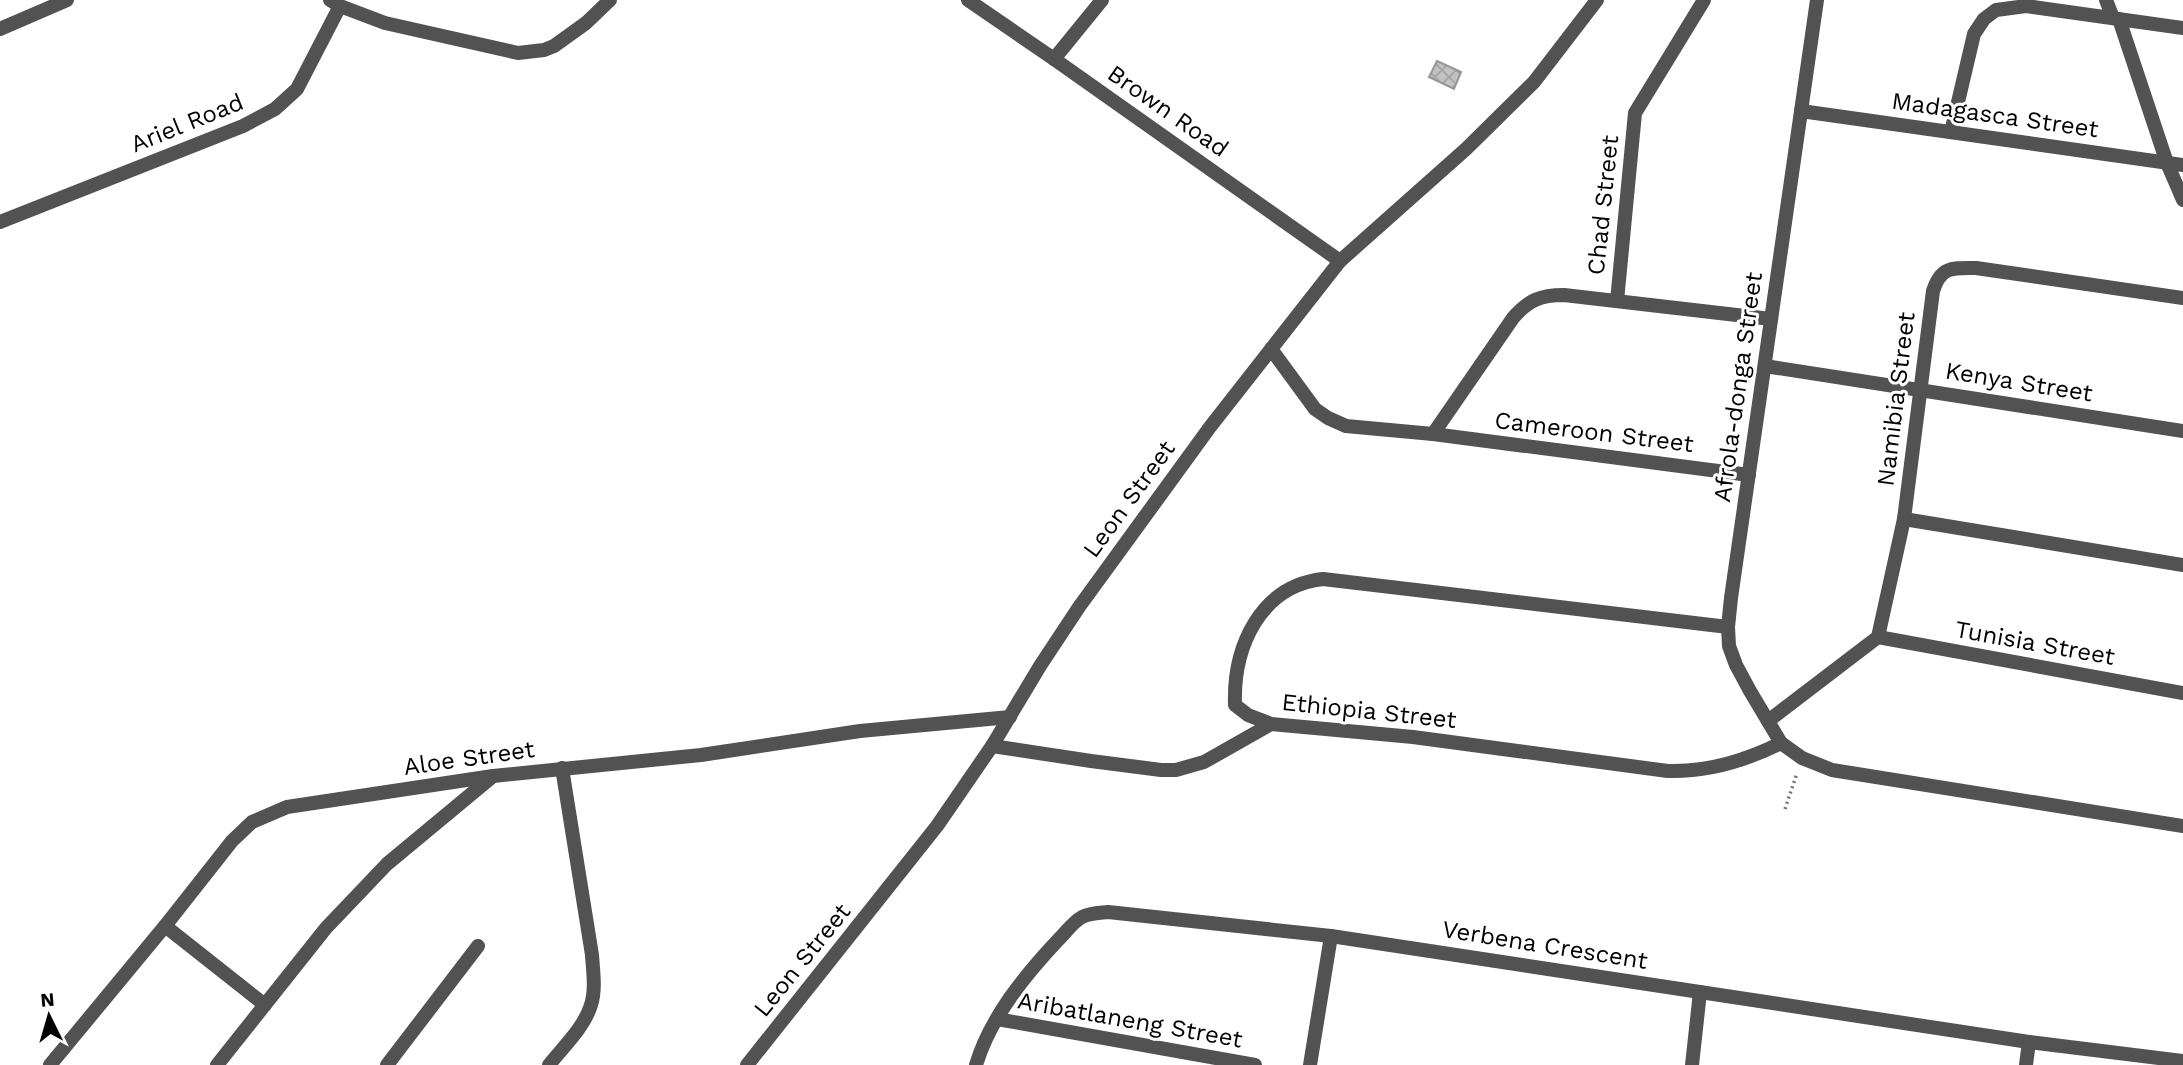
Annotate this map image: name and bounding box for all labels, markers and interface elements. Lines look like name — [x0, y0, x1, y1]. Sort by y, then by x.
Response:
street label: Brown Road — [1102, 59, 1234, 163]
street label: Madagasca Street — [1890, 87, 2100, 143]
street label: Ariel Road — [127, 88, 247, 158]
street label: Chad Street — [1582, 134, 1624, 276]
street label: Afrola-donga Street — [1708, 270, 1768, 504]
street label: Namibia Street — [1871, 310, 1921, 488]
street label: Kenya Street — [1943, 357, 2095, 407]
street label: Cameroon Street — [1493, 406, 1695, 458]
street label: Leon Street — [1077, 435, 1181, 563]
street label: Tunisia Street — [1953, 615, 2117, 671]
street label: Ethiopia Street — [1280, 688, 1458, 734]
street label: Aloe Street — [402, 735, 536, 781]
street label: Leon Street — [748, 898, 856, 1022]
street label: Verbena Crescent — [1440, 915, 1650, 975]
north arrow — [14, 981, 84, 1051]
street label: Aribatlaneng Street — [1015, 986, 1245, 1054]
text: N — [40, 987, 56, 1012]

